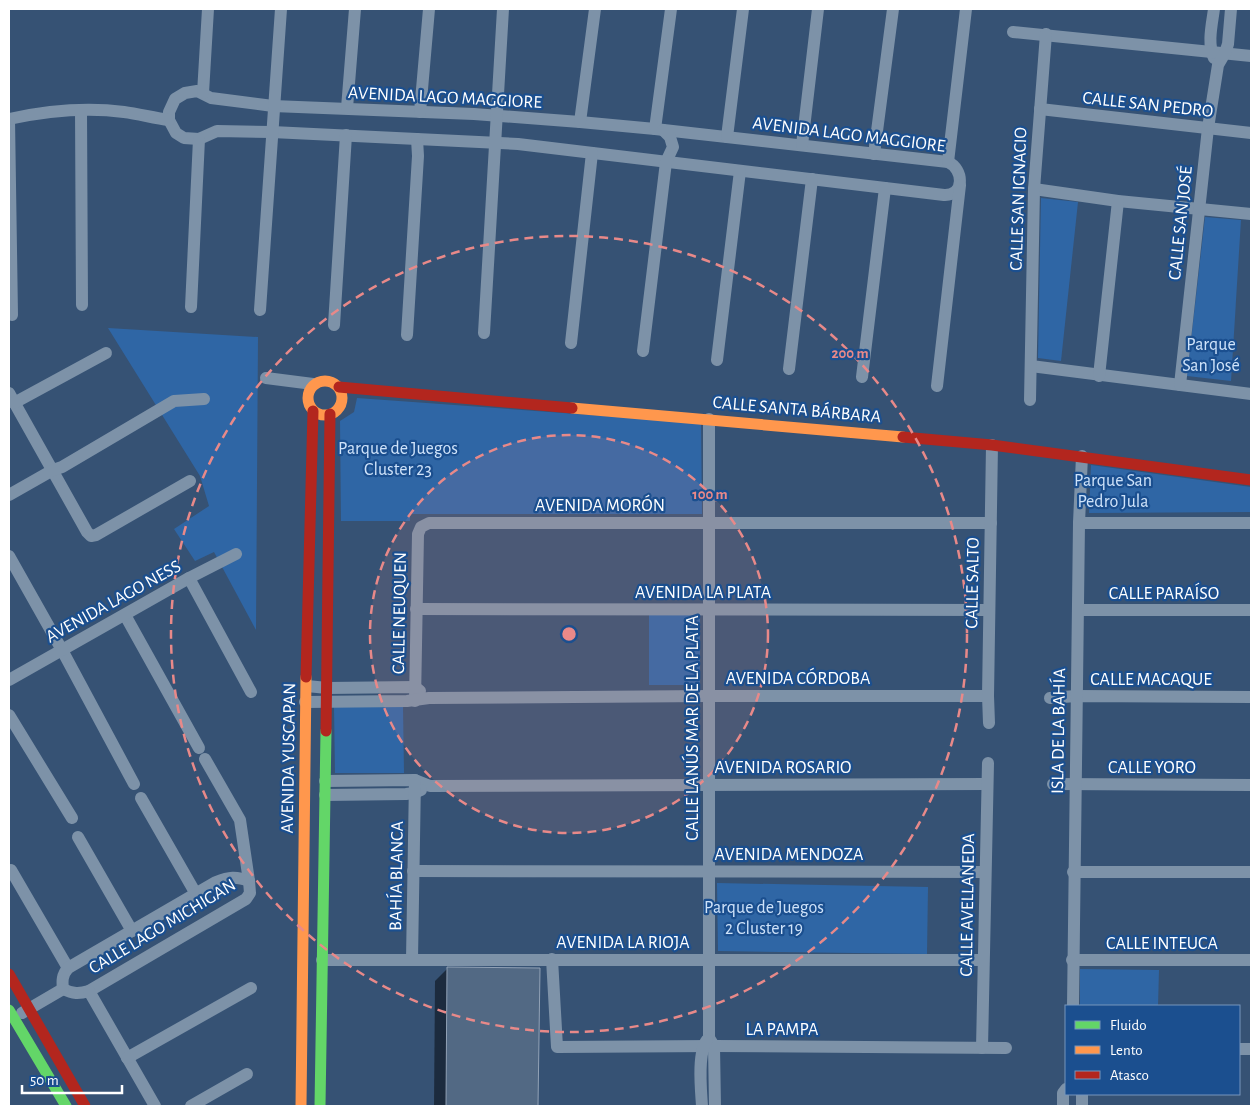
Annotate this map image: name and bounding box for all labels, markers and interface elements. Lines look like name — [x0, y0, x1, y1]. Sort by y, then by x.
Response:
street label: AVENIDA LAGO MAGGIORE — [348, 84, 543, 112]
street label: CALLE SAN PEDRO — [1082, 89, 1214, 121]
street label: AVENIDA LAGO MAGGIORE — [751, 114, 947, 156]
street label: CALLE SAN IGNACIO — [1007, 127, 1031, 271]
street label: CALLE SAN JOSÉ — [1163, 165, 1196, 281]
park label: Parque San José — [1182, 336, 1240, 375]
text: 200 m — [831, 346, 869, 361]
street label: CALLE SANTA BÁRBARA — [712, 391, 883, 426]
park label: Parque de Juegos Cluster 23 — [338, 440, 458, 479]
park label: Parque San Pedro Jula — [1074, 472, 1152, 511]
text: 100 m — [692, 487, 728, 502]
street label: AVENIDA MORÓN — [535, 494, 665, 515]
street label: CALLE SALTO — [963, 537, 983, 629]
street label: CALLE NEUQUEN — [390, 552, 410, 674]
street label: AVENIDA LAGO NESS — [43, 557, 184, 646]
street label: CALLE PARAÍSO — [1109, 582, 1219, 603]
street label: AVENIDA LA PLATA — [635, 584, 772, 602]
street label: CALLE LANÚS MAR DE LA PLATA — [681, 615, 702, 841]
centre of rings — [560, 625, 578, 643]
street label: AVENIDA CÓRDOBA — [726, 667, 871, 688]
street label: ISLA DE LA BAHÍA — [1046, 667, 1069, 794]
street label: CALLE MACAQUE — [1090, 671, 1212, 689]
street label: AVENIDA YUSCAPAN — [279, 682, 299, 834]
street label: AVENIDA ROSARIO — [715, 759, 851, 777]
street label: CALLE YORO — [1108, 759, 1196, 777]
street label: BAHÍA BLANCA — [384, 820, 407, 931]
street label: CALLE AVELLANEDA — [958, 833, 978, 977]
street label: AVENIDA MENDOZA — [715, 846, 864, 864]
street label: CALLE LAGO MICHIGAN — [86, 876, 239, 978]
park label: Parque de Juegos 2 Cluster 19 — [704, 899, 824, 938]
street label: AVENIDA LA RIOJA — [556, 934, 690, 952]
street label: CALLE INTEUCA — [1106, 935, 1218, 953]
legend — [1065, 1005, 1240, 1095]
text: Fluido — [1110, 1018, 1147, 1033]
street label: LA PAMPA — [746, 1021, 819, 1039]
text: Lento — [1110, 1043, 1143, 1058]
scale bar — [22, 1062, 122, 1094]
text: Atasco — [1110, 1068, 1149, 1083]
text: 50 m — [30, 1073, 59, 1088]

